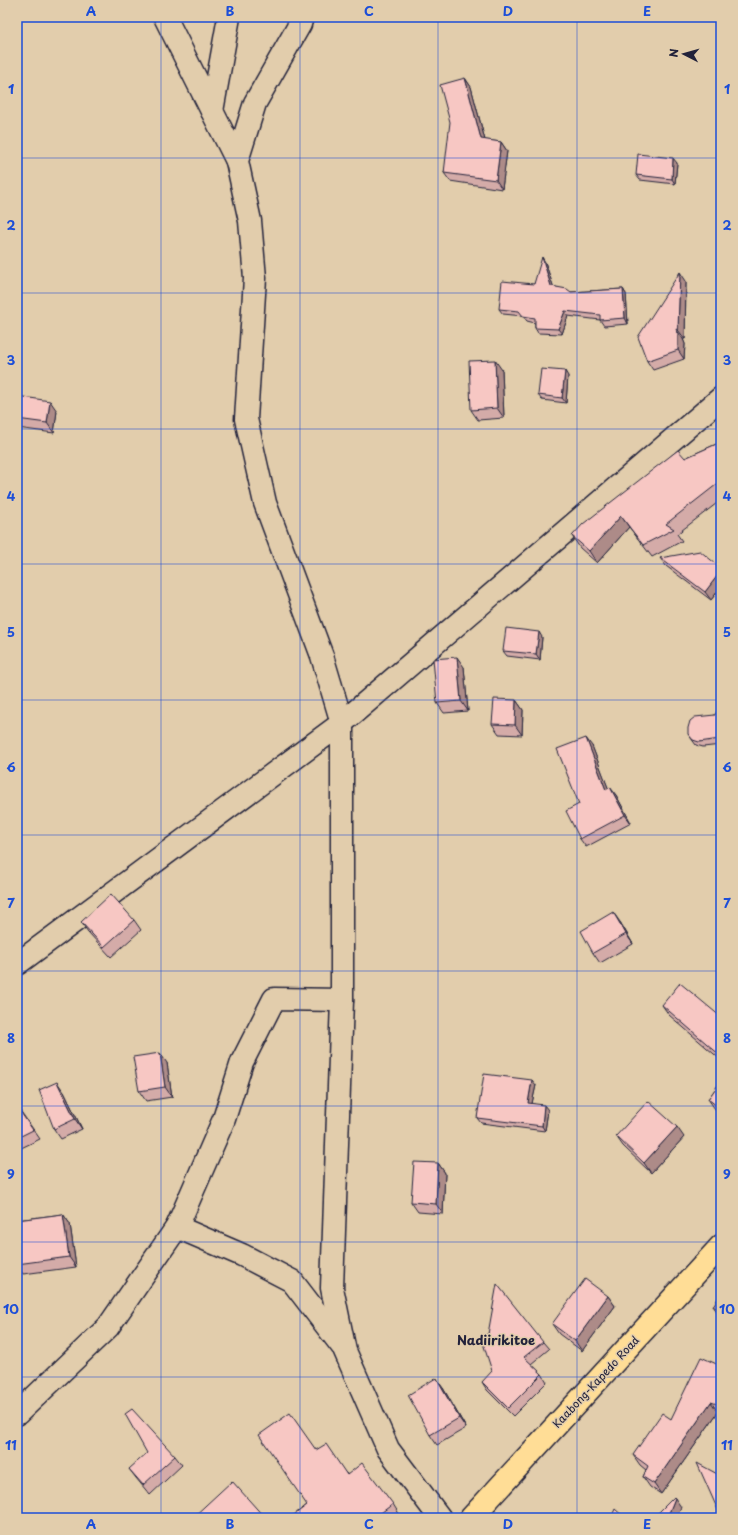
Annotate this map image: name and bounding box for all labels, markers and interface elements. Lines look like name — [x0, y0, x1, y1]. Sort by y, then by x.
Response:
text: A — [86, 1, 96, 20]
text: B — [226, 1, 235, 20]
text: C — [364, 1, 374, 20]
text: D — [503, 1, 513, 20]
text: E — [643, 1, 651, 20]
north arrow — [664, 34, 704, 74]
text: N — [665, 47, 682, 58]
text: 1 — [8, 79, 14, 98]
text: 1 — [724, 79, 730, 98]
text: 2 — [6, 215, 16, 234]
text: 2 — [722, 215, 732, 234]
text: 3 — [7, 350, 16, 369]
text: 3 — [723, 350, 732, 369]
text: 4 — [7, 486, 16, 505]
text: 4 — [723, 486, 732, 505]
text: 5 — [7, 622, 15, 641]
text: 5 — [723, 622, 731, 641]
text: 6 — [6, 757, 16, 776]
text: 6 — [722, 757, 732, 776]
text: 7 — [7, 893, 15, 912]
text: 7 — [723, 893, 731, 912]
text: 8 — [7, 1028, 15, 1047]
text: 8 — [723, 1028, 731, 1047]
text: 9 — [7, 1164, 15, 1183]
text: 9 — [723, 1164, 731, 1183]
text: 10 — [3, 1299, 19, 1318]
text: 10 — [719, 1299, 735, 1318]
district label: Nadiirikitoe — [457, 1330, 535, 1349]
street label: Kaabong-Kapedo Road — [548, 1331, 643, 1431]
text: 11 — [5, 1435, 17, 1454]
text: 11 — [721, 1435, 733, 1454]
text: A — [86, 1514, 96, 1533]
text: B — [226, 1514, 235, 1533]
text: C — [364, 1514, 374, 1533]
text: D — [503, 1514, 513, 1533]
text: E — [643, 1514, 651, 1533]

